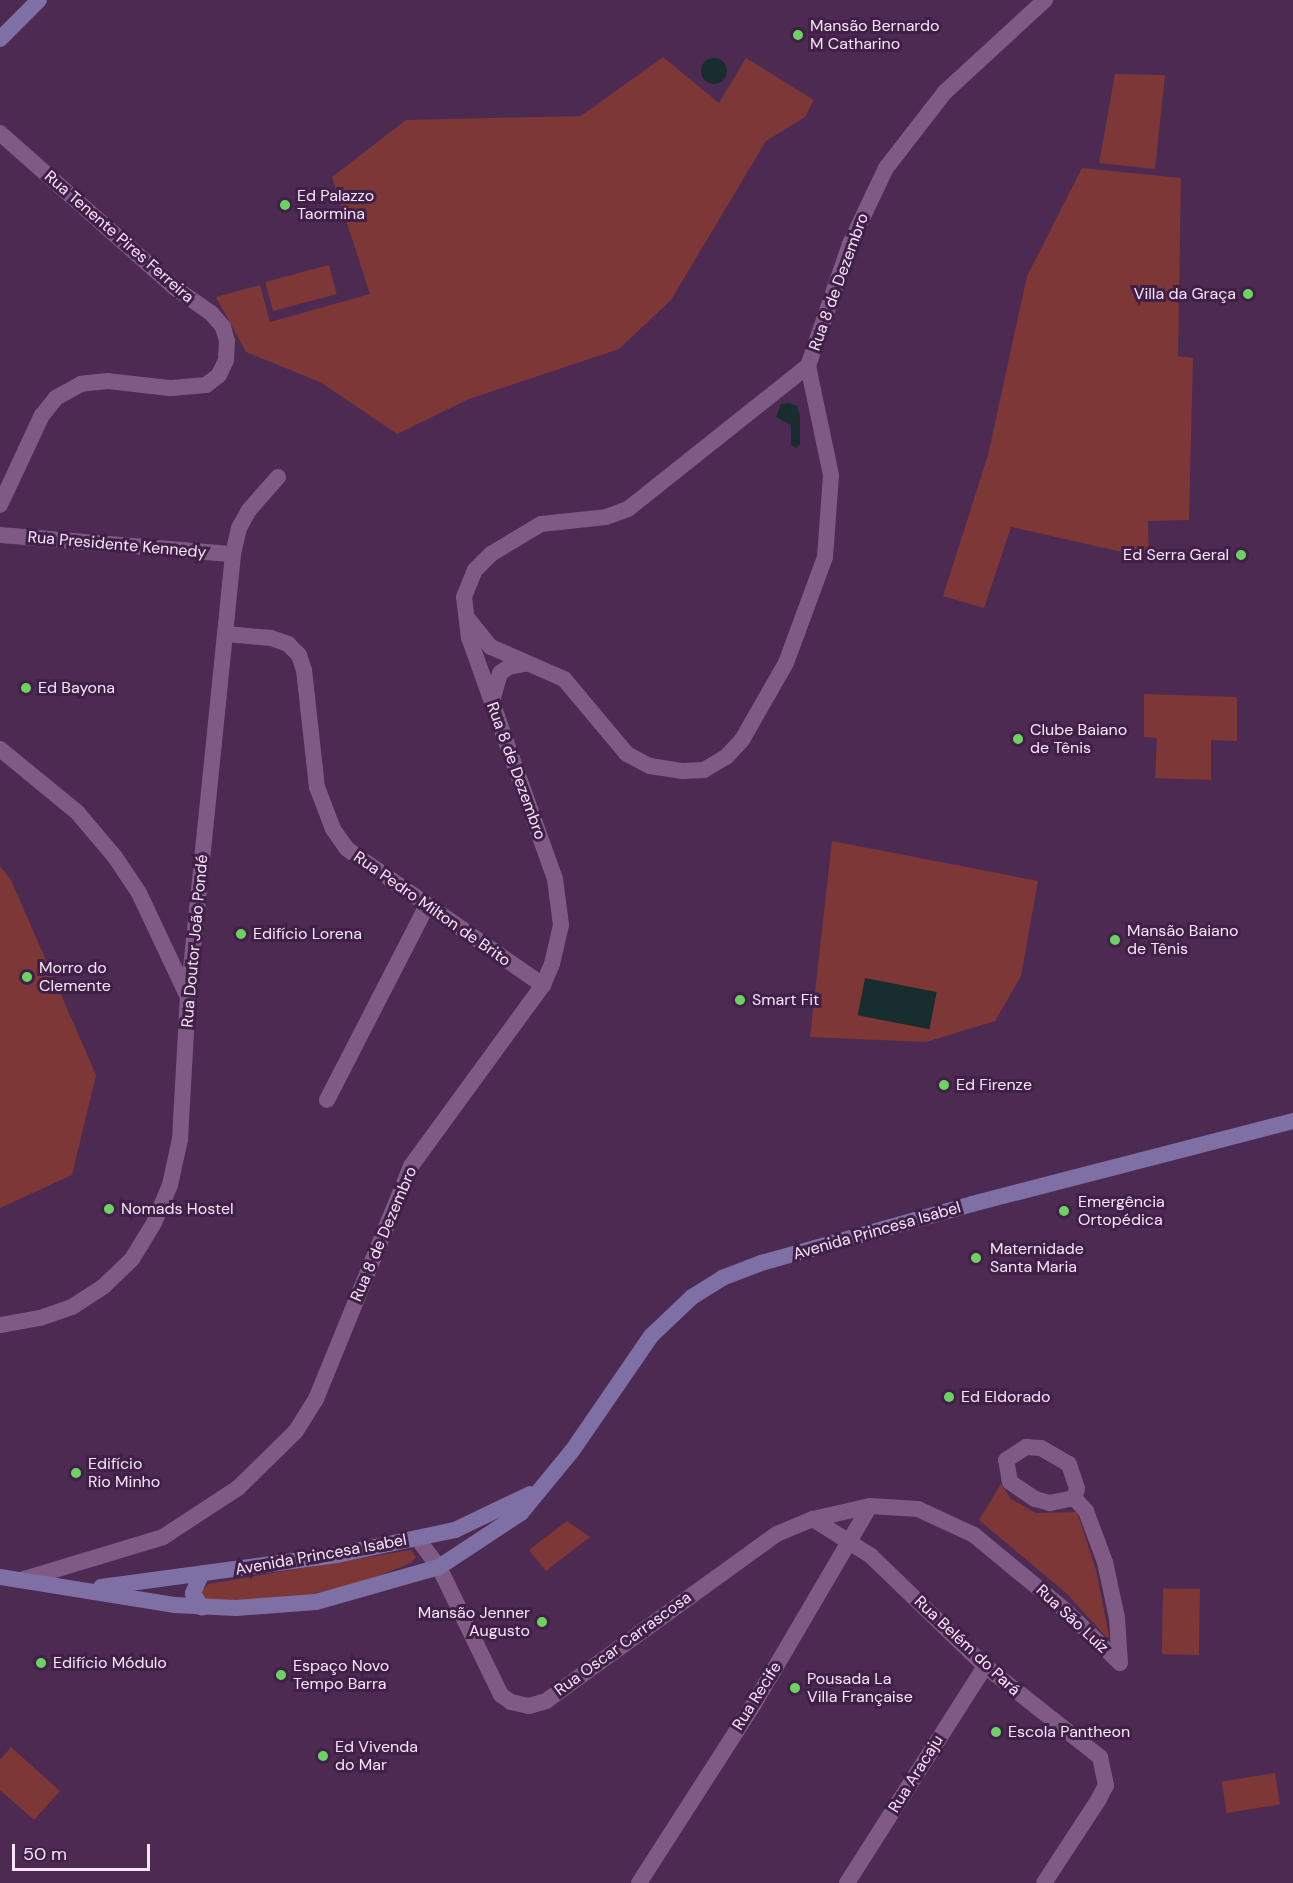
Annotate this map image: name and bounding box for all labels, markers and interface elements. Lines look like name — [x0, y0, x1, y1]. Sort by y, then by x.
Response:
place label: Mansão Bernardo M Catharino — [810, 16, 940, 54]
marker: Mansão Bernardo M Catharino — [791, 28, 805, 42]
street label: Rua Tenente Pires Ferreira — [40, 167, 198, 307]
place label: Ed Palazzo Taormina — [297, 186, 374, 224]
marker: Ed Palazzo Taormina — [278, 198, 292, 212]
street label: Rua 8 de Dezembro — [805, 211, 873, 353]
place label: Villa da Graça — [1134, 284, 1236, 304]
marker: Villa da Graça — [1241, 287, 1255, 301]
street label: Rua Presidente Kennedy — [27, 528, 207, 562]
place label: Ed Serra Geral — [1123, 545, 1229, 565]
marker: Ed Serra Geral — [1234, 548, 1248, 562]
place label: Ed Bayona — [38, 678, 115, 698]
marker: Ed Bayona — [19, 681, 33, 695]
street label: Rua 8 de Dezembro — [482, 700, 550, 842]
place label: Clube Baiano de Tênis — [1030, 720, 1127, 758]
marker: Clube Baiano de Tênis — [1011, 732, 1025, 746]
street label: Rua Pedro Milton de Brito — [350, 847, 514, 971]
street label: Rua Doutor João Pondé — [178, 854, 212, 1028]
place label: Mansão Baiano de Tênis — [1127, 921, 1238, 959]
place label: Edifício Lorena — [253, 924, 362, 944]
marker: Edifício Lorena — [234, 927, 248, 941]
marker: Mansão Baiano de Tênis — [1108, 933, 1122, 947]
place label: Morro do Clemente — [39, 958, 111, 996]
marker: Morro do Clemente — [20, 970, 34, 984]
place label: Smart Fit — [752, 990, 819, 1010]
marker: Smart Fit — [733, 993, 747, 1007]
place label: Ed Firenze — [956, 1075, 1032, 1095]
marker: Ed Firenze — [937, 1078, 951, 1092]
street label: Rua 8 de Dezembro — [347, 1164, 421, 1304]
place label: Emergência Ortopédica — [1078, 1192, 1165, 1230]
street label: Avenida Princesa Isabel — [791, 1198, 963, 1264]
place label: Nomads Hostel — [121, 1199, 234, 1219]
marker: Nomads Hostel — [102, 1202, 116, 1216]
marker: Emergência Ortopédica — [1055, 1202, 1073, 1220]
place label: Maternidade Santa Maria — [990, 1239, 1084, 1277]
marker: Maternidade Santa Maria — [967, 1249, 985, 1267]
place label: Ed Eldorado — [961, 1387, 1051, 1407]
marker: Ed Eldorado — [942, 1390, 956, 1404]
place label: Edifício Rio Minho — [88, 1454, 160, 1492]
marker: Edifício Rio Minho — [69, 1466, 83, 1480]
street label: Avenida Princesa Isabel — [234, 1530, 408, 1580]
street label: Rua São Luíz — [1032, 1581, 1112, 1657]
street label: Rua Oscar Carrascosa — [551, 1588, 695, 1700]
street label: Rua Belém do Pará — [910, 1592, 1024, 1700]
place label: Mansão Jenner Augusto — [418, 1603, 530, 1641]
marker: Mansão Jenner Augusto — [535, 1615, 549, 1629]
place label: Edifício Módulo — [53, 1653, 167, 1673]
marker: Edifício Módulo — [34, 1656, 48, 1670]
place label: Espaço Novo Tempo Barra — [293, 1656, 389, 1694]
street label: Rua Recife — [728, 1658, 786, 1734]
marker: Espaço Novo Tempo Barra — [274, 1668, 288, 1682]
place label: Pousada La Villa Française — [807, 1669, 913, 1707]
marker: Pousada La Villa Française — [788, 1681, 802, 1695]
place label: Escola Pantheon — [1008, 1722, 1130, 1742]
marker: Escola Pantheon — [989, 1725, 1003, 1739]
street label: Rua Aracaju — [885, 1732, 947, 1816]
place label: Ed Vivenda do Mar — [335, 1737, 418, 1775]
marker: Ed Vivenda do Mar — [316, 1749, 330, 1763]
scale bar — [15, 1832, 153, 1870]
text: 50 m — [23, 1842, 67, 1866]

